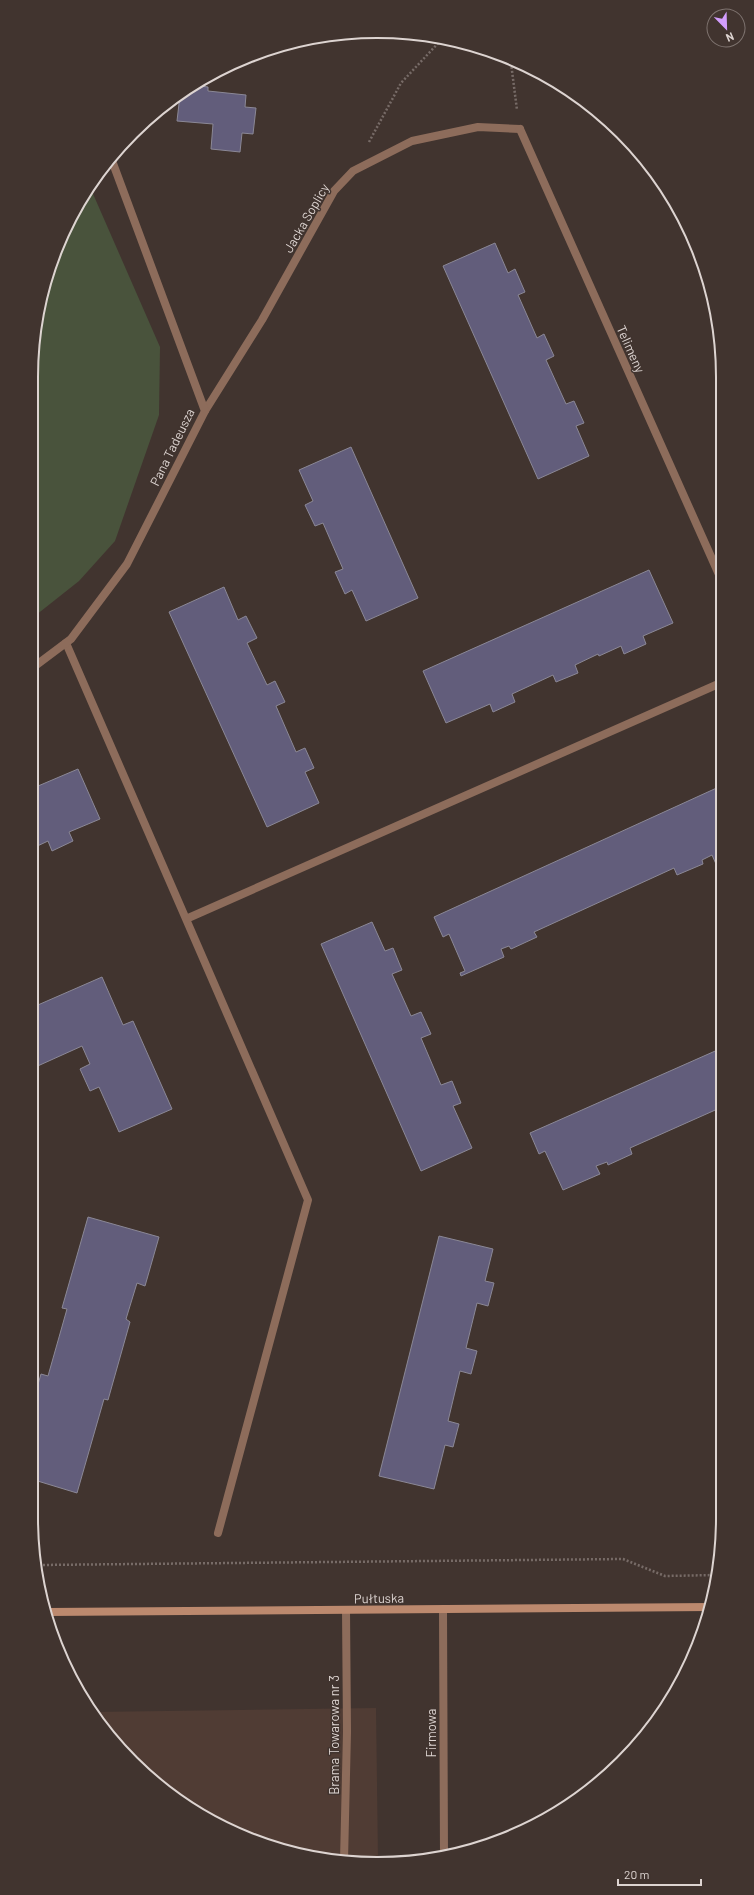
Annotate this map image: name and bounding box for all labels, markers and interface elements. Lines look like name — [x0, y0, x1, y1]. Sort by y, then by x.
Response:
north arrow — [706, 8, 746, 48]
text: N — [724, 30, 736, 45]
street label: Jacka Soplicy — [280, 180, 332, 256]
street label: Telimeny — [613, 323, 649, 375]
street label: Pana Tadeusza — [146, 406, 198, 488]
street label: Pułtuska — [354, 1590, 404, 1606]
street label: Brama Towarowa nr 3 — [326, 1675, 342, 1795]
street label: Firmowa — [423, 1709, 439, 1757]
scale bar — [618, 1861, 701, 1887]
text: 20 m — [624, 1867, 650, 1881]

